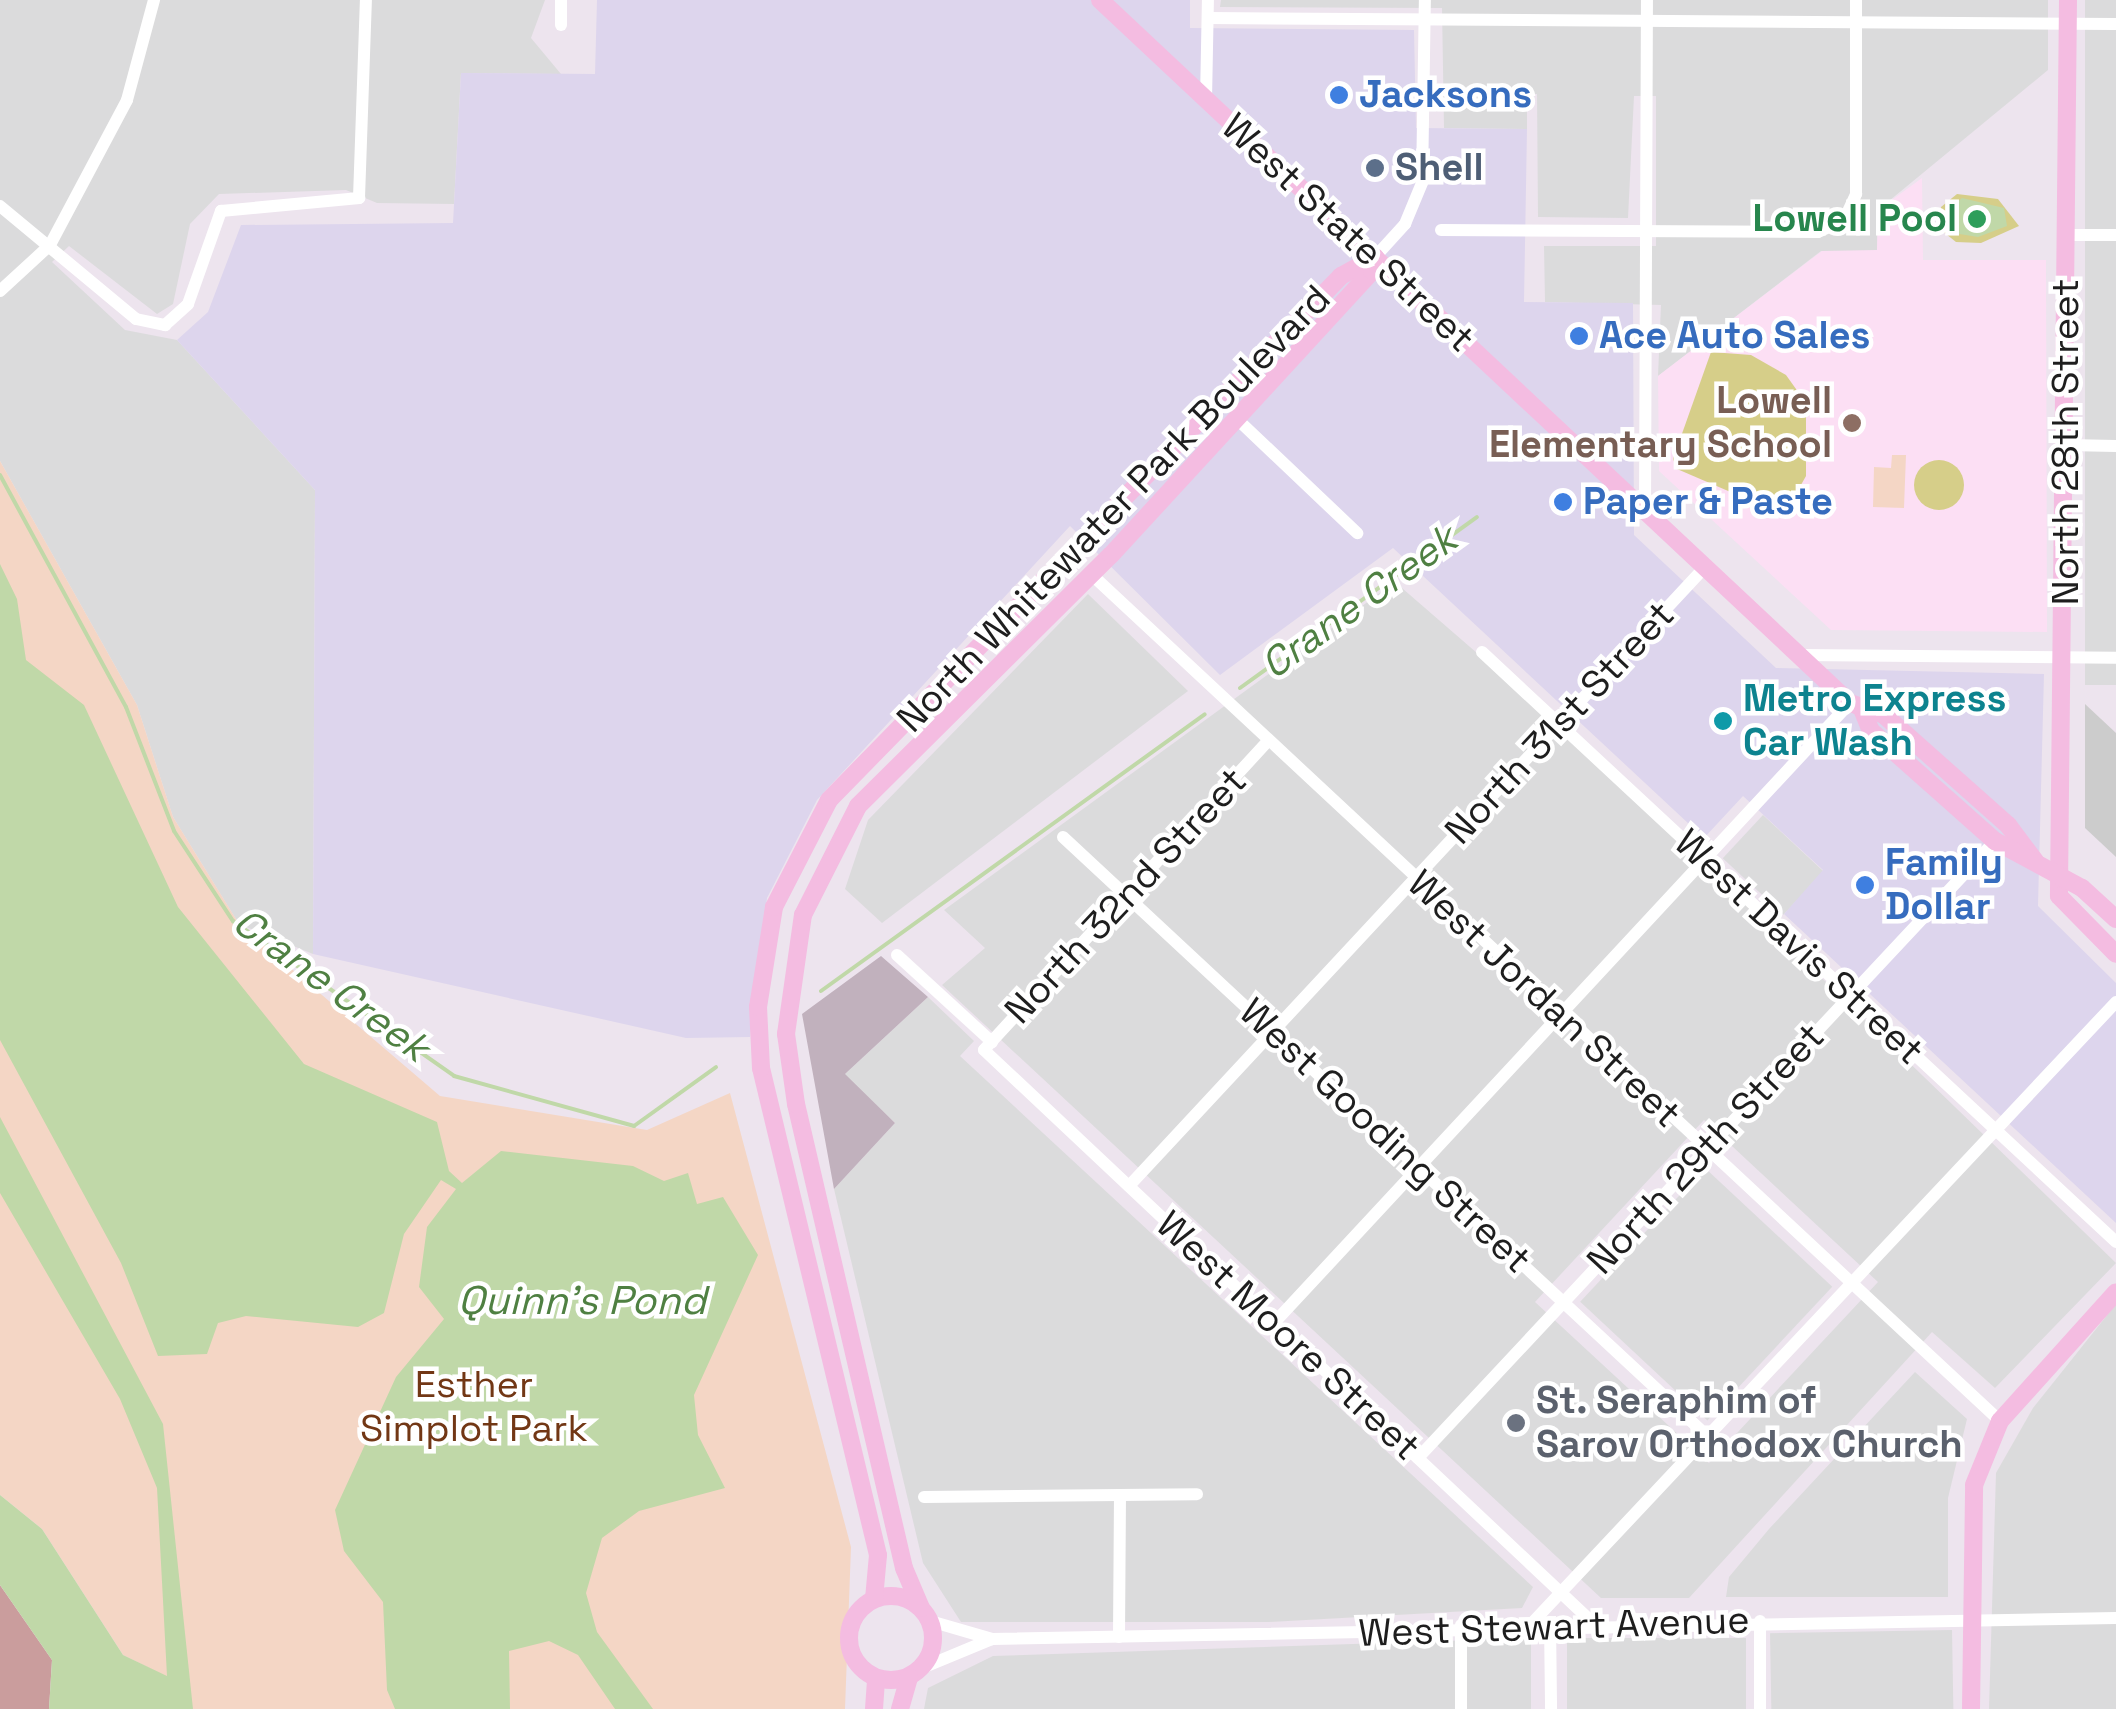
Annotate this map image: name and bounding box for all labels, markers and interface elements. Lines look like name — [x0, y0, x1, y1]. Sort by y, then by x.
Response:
place label: Jacksons — [1359, 72, 1532, 118]
marker: Jacksons — [1328, 84, 1350, 106]
street label: West State Street — [1212, 104, 1484, 362]
place label: Shell — [1395, 145, 1484, 191]
marker: Shell — [1364, 157, 1386, 179]
place label: Lowell Pool — [1753, 196, 1957, 242]
marker: Lowell Pool — [1966, 208, 1988, 230]
street label: North Whitewater Park Boulevard — [888, 276, 1340, 742]
street label: North 28th Street — [2043, 279, 2089, 605]
place label: Ace Auto Sales — [1599, 313, 1871, 359]
marker: Ace Auto Sales — [1568, 325, 1590, 347]
place label: Lowell Elementary School — [1489, 378, 1832, 468]
marker: Lowell Elementary School — [1841, 412, 1863, 434]
place label: Paper & Paste — [1583, 479, 1833, 525]
marker: Paper & Paste — [1552, 491, 1574, 513]
water label: Crane Creek — [1252, 515, 1466, 689]
street label: North 31st Street — [1436, 592, 1684, 854]
place label: Metro Express Car Wash — [1743, 676, 2006, 766]
marker: Metro Express Car Wash — [1712, 710, 1734, 732]
street label: North 32nd Street — [996, 759, 1256, 1033]
street label: West Davis Street — [1665, 820, 1933, 1074]
place label: Family Dollar — [1885, 840, 2003, 929]
street label: West Jordan Street — [1398, 861, 1690, 1137]
marker: Family Dollar — [1854, 874, 1876, 896]
water label: Crane Creek — [224, 898, 438, 1072]
street label: West Gooding Street — [1230, 989, 1540, 1283]
street label: North 29th Street — [1578, 1014, 1834, 1284]
street label: West Moore Street — [1147, 1202, 1429, 1470]
water label: Quinn's Pond — [458, 1277, 706, 1325]
park label: Esther Simplot Park — [360, 1362, 588, 1452]
place label: St. Seraphim of Sarov Orthodox Church — [1536, 1378, 1963, 1468]
marker: St. Seraphim of Sarov Orthodox Church — [1505, 1412, 1527, 1434]
street label: West Stewart Avenue — [1357, 1597, 1751, 1657]

